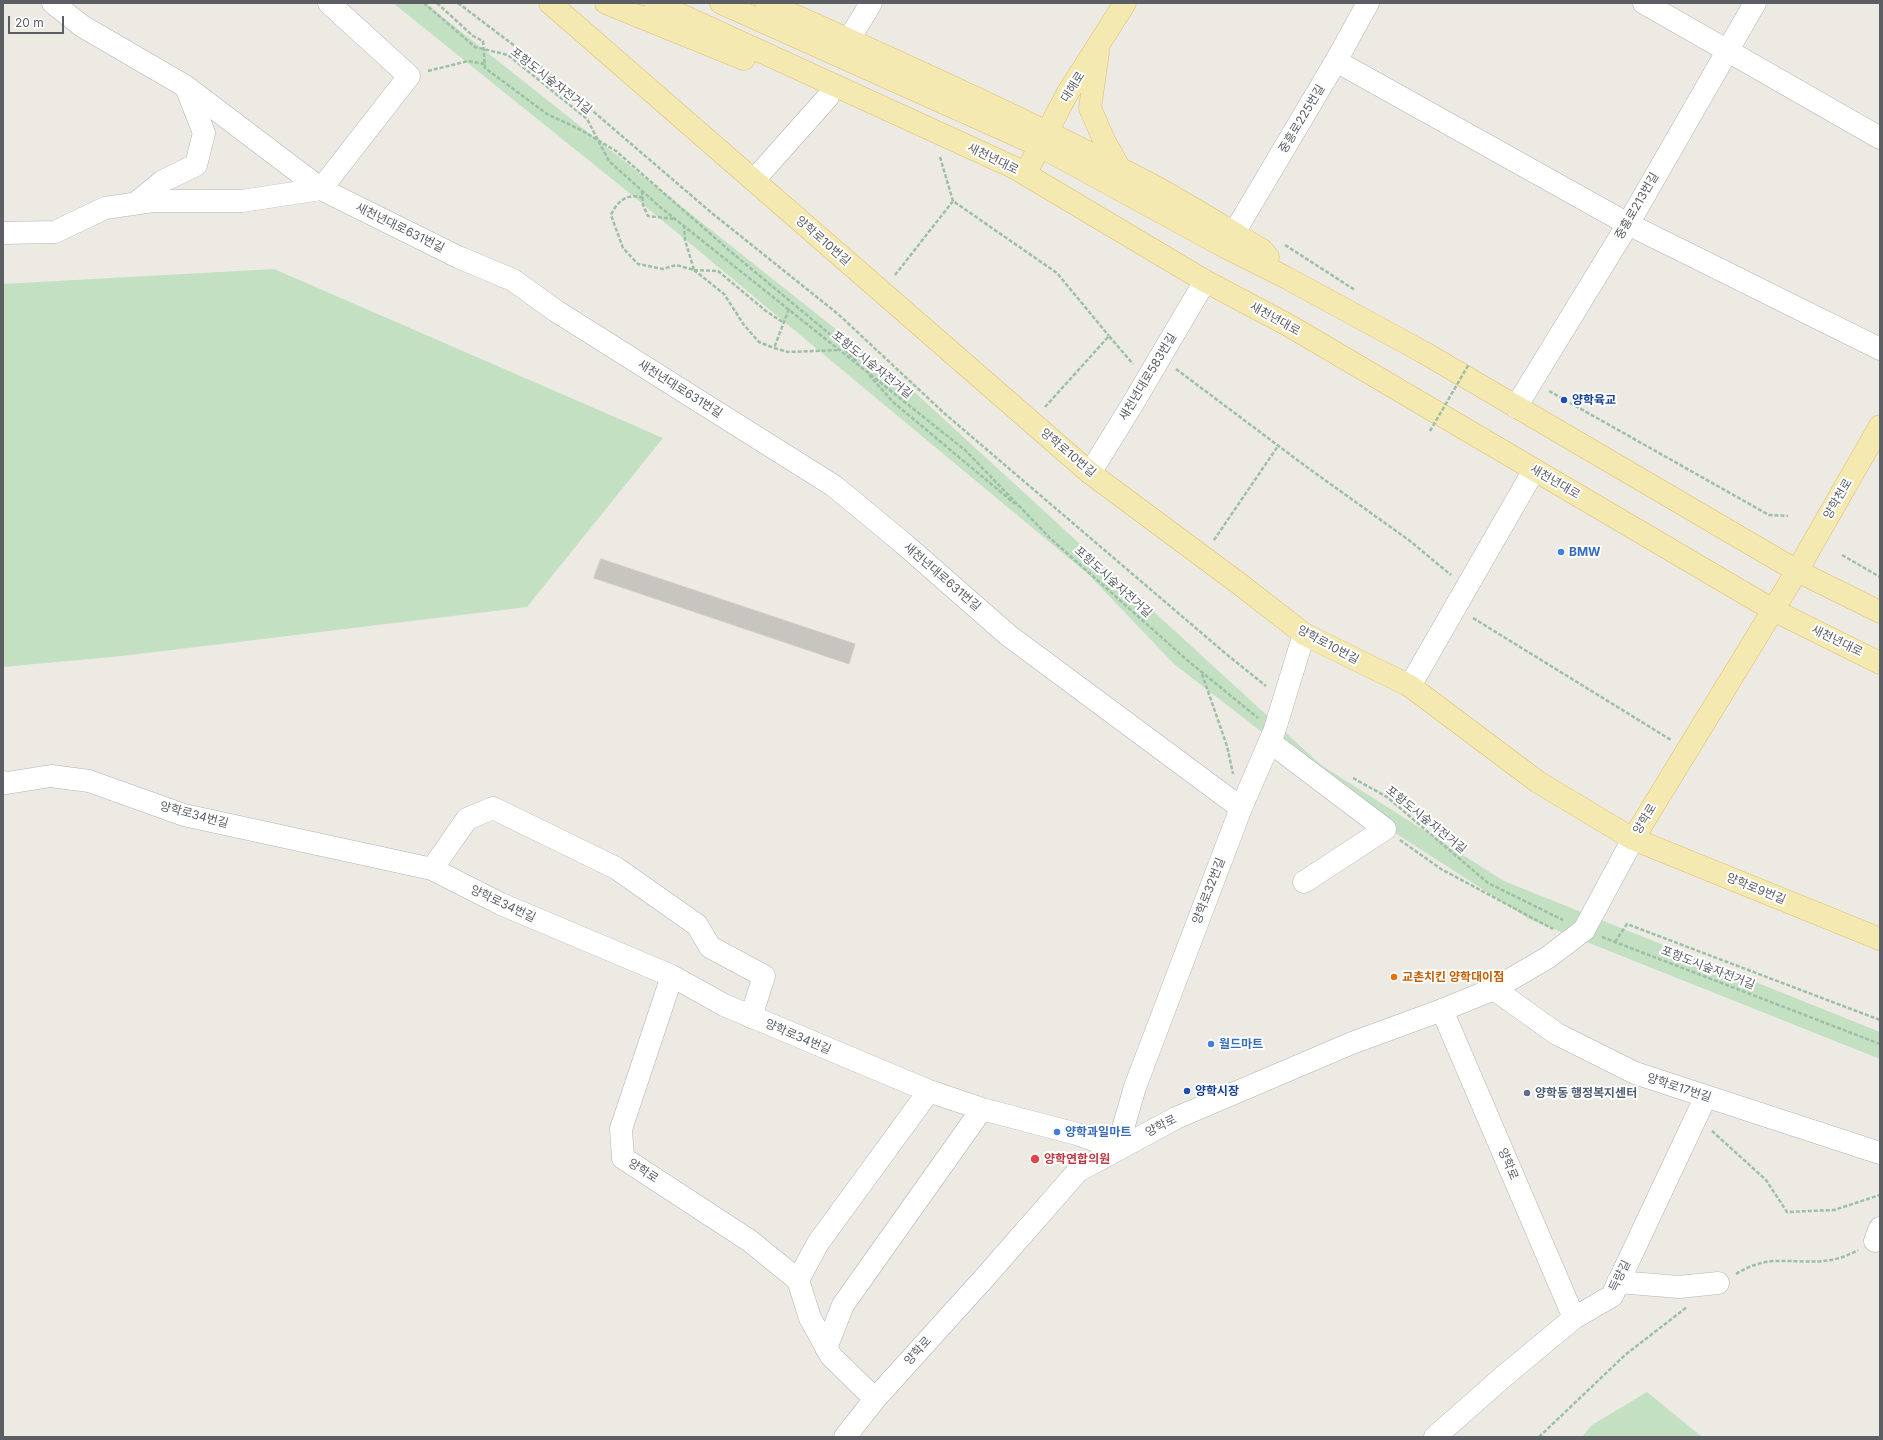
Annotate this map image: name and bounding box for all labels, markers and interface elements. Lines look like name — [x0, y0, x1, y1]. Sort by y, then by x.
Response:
scale bar — [10, 8, 66, 34]
text: 20 m — [15, 15, 44, 30]
street label: 포항도시숲자전거길 — [507, 45, 595, 117]
street label: 대해로 — [1058, 69, 1088, 105]
street label: 중흥로225번길 — [1276, 82, 1328, 156]
street label: 새천년대로 — [965, 140, 1021, 178]
street label: 중흥로213번길 — [1612, 170, 1662, 242]
street label: 새천년대로631번길 — [353, 200, 447, 256]
street label: 양학로10번길 — [793, 213, 853, 269]
street label: 새천년대로 — [1247, 299, 1303, 339]
street label: 포항도시숲자전거길 — [829, 328, 915, 402]
street label: 새천년대로583번길 — [1116, 331, 1180, 423]
street label: 새천년대로631번길 — [635, 357, 725, 421]
place label: 양학육교 — [1572, 393, 1616, 407]
marker: 양학육교 — [1559, 395, 1569, 405]
street label: 양학로10번길 — [1037, 426, 1099, 480]
street label: 새천년대로 — [1527, 462, 1583, 502]
street label: 양학천로 — [1821, 476, 1855, 522]
street label: 새천년대로631번길 — [901, 540, 983, 614]
street label: 포항도시숲자전거길 — [1071, 543, 1155, 621]
place label: BMW — [1569, 545, 1601, 559]
marker: BMW — [1556, 547, 1566, 557]
street label: 새천년대로 — [1809, 622, 1865, 660]
street label: 양학로10번길 — [1295, 623, 1361, 667]
street label: 포항도시숲자전거길 — [1383, 783, 1469, 857]
street label: 양학로34번길 — [158, 799, 230, 831]
street label: 양학로 — [1630, 801, 1660, 837]
street label: 양학로32번길 — [1190, 856, 1228, 926]
street label: 양학로9번길 — [1724, 871, 1788, 907]
street label: 양학로34번길 — [468, 883, 538, 925]
street label: 포항도시숲자전거길 — [1659, 943, 1757, 993]
place label: 교촌치킨 양학대이점 — [1402, 970, 1504, 984]
marker: 교촌치킨 양학대이점 — [1389, 972, 1399, 982]
street label: 양학로34번길 — [763, 1017, 833, 1057]
place label: 월드마트 — [1219, 1037, 1263, 1051]
marker: 월드마트 — [1206, 1039, 1216, 1049]
street label: 양학로17번길 — [1645, 1071, 1713, 1105]
place label: 양학시장 — [1195, 1084, 1239, 1098]
marker: 양학시장 — [1182, 1086, 1192, 1096]
place label: 양학동 행정복지센터 — [1535, 1086, 1637, 1100]
marker: 양학동 행정복지센터 — [1522, 1088, 1532, 1098]
street label: 양학로 — [1143, 1112, 1179, 1140]
place label: 양학과일마트 — [1065, 1125, 1131, 1139]
marker: 양학과일마트 — [1052, 1127, 1062, 1137]
street label: 양학로 — [1495, 1146, 1521, 1182]
place label: 양학연합의원 — [1044, 1152, 1110, 1166]
marker: 양학연합의원 — [1029, 1153, 1041, 1165]
street label: 양학로 — [625, 1156, 661, 1186]
street label: 득량길 — [1606, 1258, 1634, 1294]
street label: 양학로 — [902, 1334, 934, 1368]

